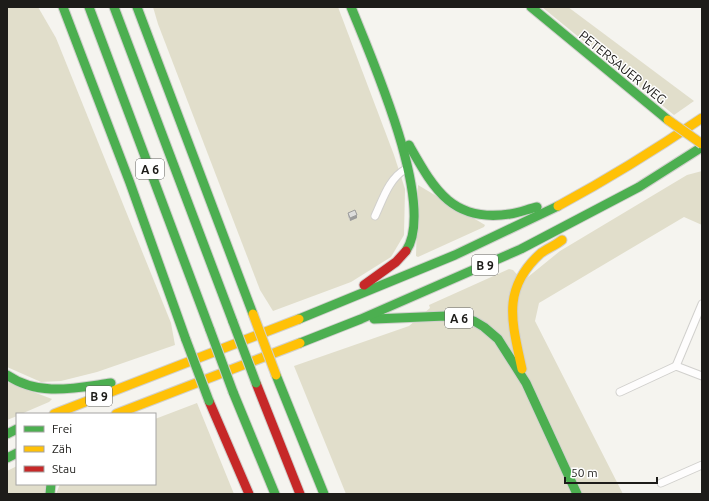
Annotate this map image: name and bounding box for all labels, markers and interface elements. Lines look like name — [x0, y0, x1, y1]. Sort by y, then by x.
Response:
street label: PETERSAUER WEG — [577, 28, 669, 106]
road number: A 6 — [136, 159, 164, 179]
road number: B 9 — [472, 255, 498, 275]
road number: A 6 — [445, 308, 473, 328]
road number: B 9 — [86, 386, 112, 406]
legend — [16, 413, 156, 485]
text: Frei — [52, 422, 72, 435]
text: Zäh — [52, 442, 72, 455]
scale bar — [565, 459, 657, 485]
text: Stau — [52, 462, 76, 475]
text: 50 m — [571, 466, 598, 479]

